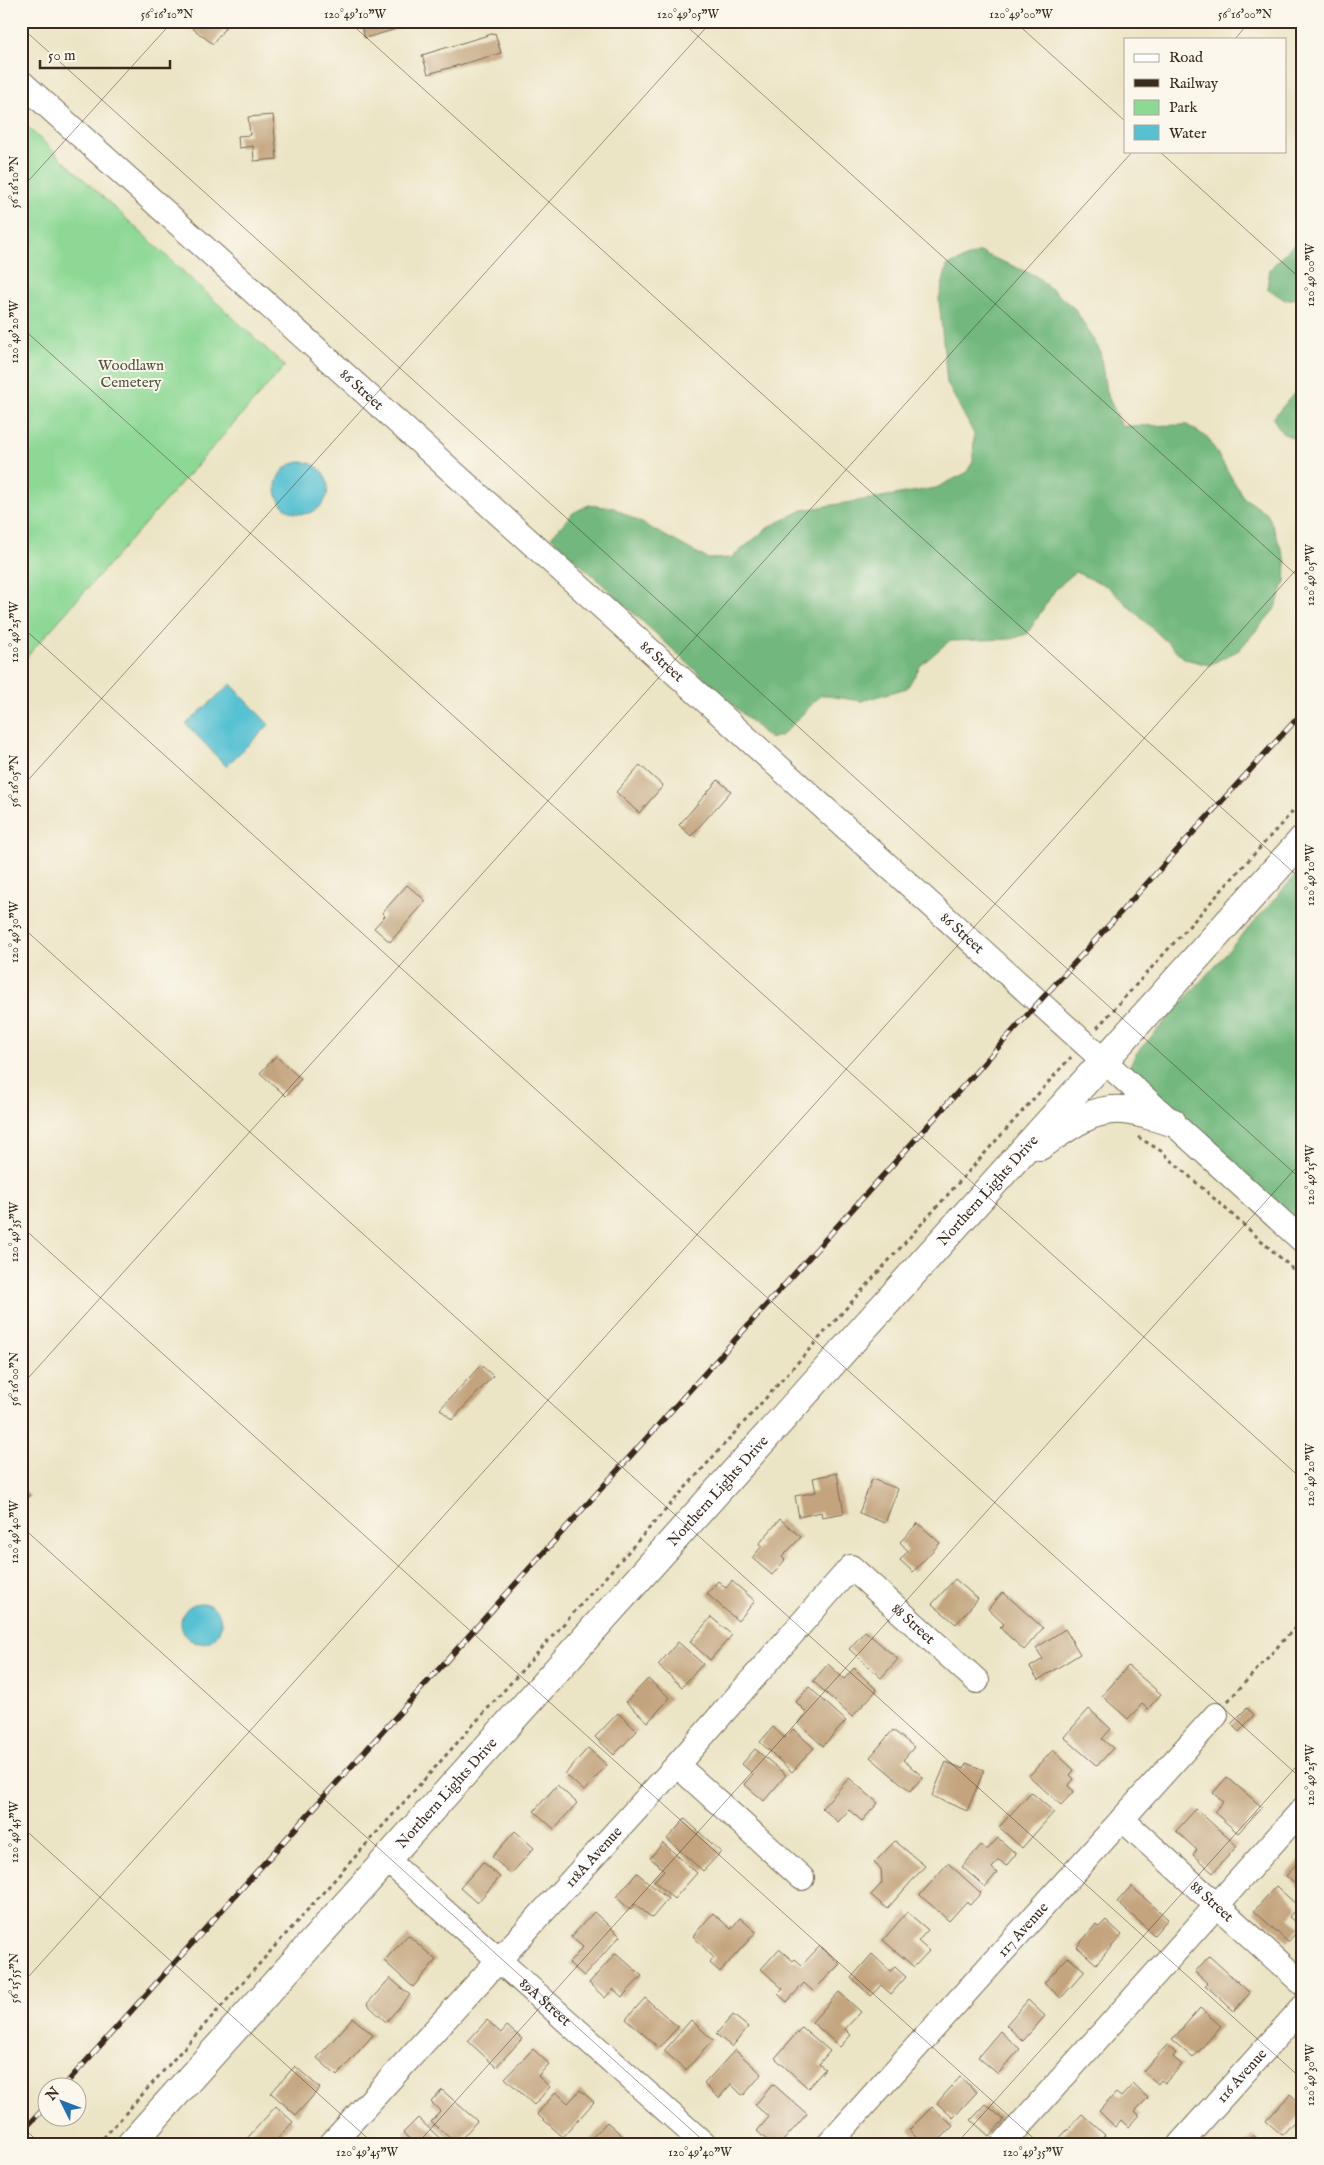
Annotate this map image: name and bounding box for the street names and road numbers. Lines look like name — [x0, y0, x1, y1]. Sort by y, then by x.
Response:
street label: 86 Street — [336, 365, 387, 414]
street label: 86 Street — [636, 637, 688, 686]
street label: 86 Street — [936, 908, 988, 958]
street label: Northern Lights Drive — [933, 1131, 1043, 1250]
street label: Northern Lights Drive — [663, 1432, 773, 1550]
street label: 88 Street — [887, 1599, 939, 1648]
street label: Northern Lights Drive — [392, 1734, 501, 1852]
street label: 118A Avenue — [561, 1822, 626, 1892]
street label: 88 Street — [1186, 1877, 1238, 1926]
street label: 117 Avenue — [993, 1898, 1053, 1961]
street label: 89A Street — [515, 1974, 575, 2030]
street label: 116 Avenue — [1212, 2045, 1271, 2107]

